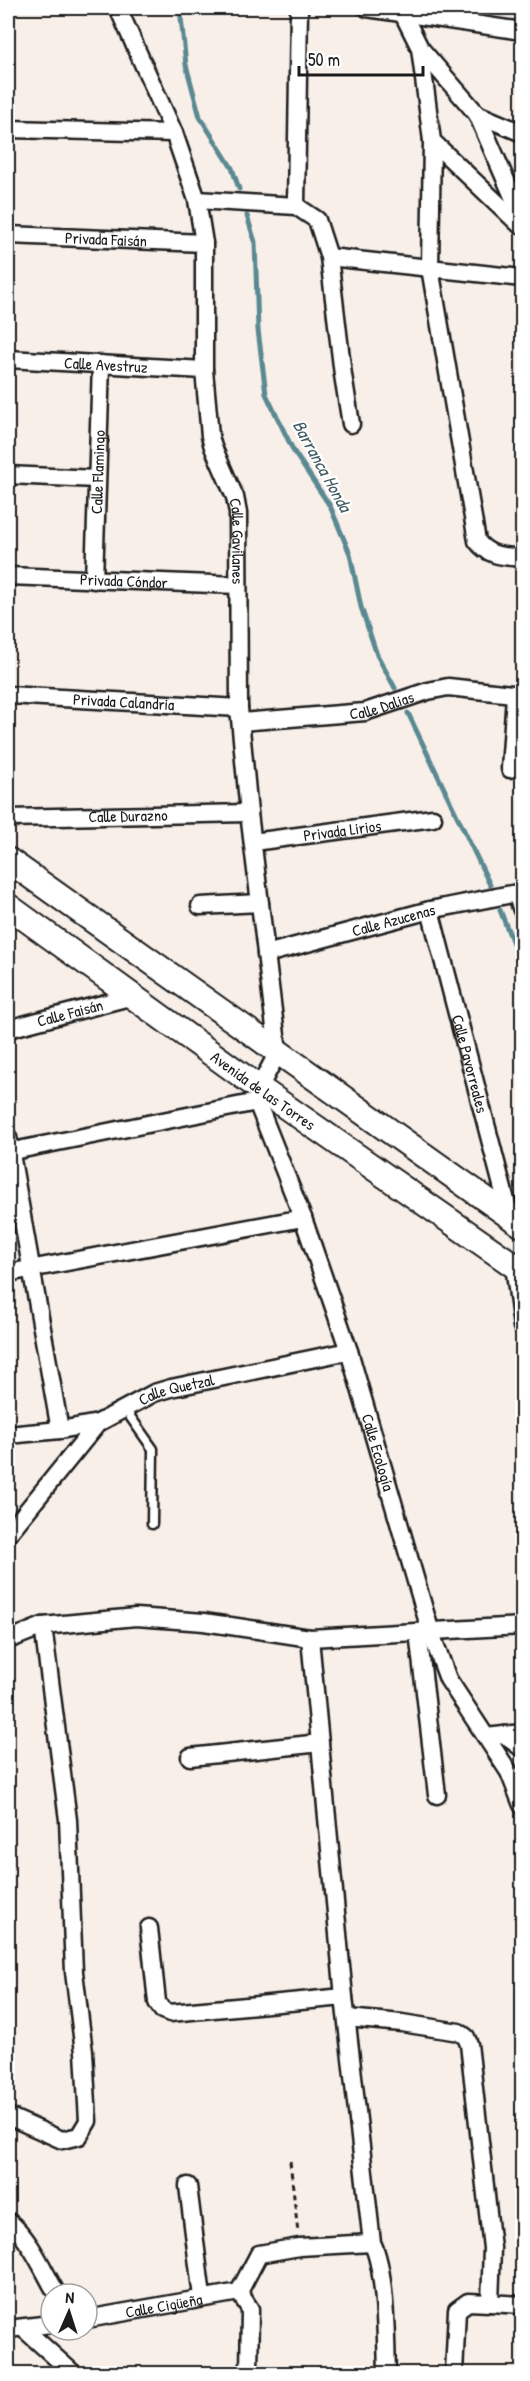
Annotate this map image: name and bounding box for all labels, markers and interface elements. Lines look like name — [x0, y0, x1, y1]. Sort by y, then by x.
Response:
scale bar — [299, 39, 424, 77]
text: 50 m — [308, 47, 340, 72]
street label: Privada Faisán — [65, 226, 147, 252]
street label: Calle Avestruz — [63, 351, 148, 378]
water label: Barranca Honda — [287, 415, 359, 518]
street label: Calle Flamingo — [85, 429, 110, 514]
street label: Calle Gavilanes — [224, 496, 249, 584]
street label: Privada Cóndor — [80, 568, 168, 593]
street label: Calle Dalias — [349, 686, 417, 724]
street label: Privada Calandria — [73, 688, 175, 715]
street label: Calle Durazno — [88, 804, 168, 827]
street label: Privada Lirios — [302, 814, 382, 846]
street label: Calle Azucenas — [349, 898, 437, 941]
street label: Calle Faisán — [34, 993, 105, 1032]
street label: Calle Pavorreales — [447, 1012, 494, 1115]
street label: Avenida de las Torres — [207, 1046, 320, 1135]
street label: Calle Quetzal — [134, 1368, 217, 1410]
street label: Calle Ecología — [357, 1411, 400, 1493]
north arrow — [39, 2282, 99, 2342]
text: N — [65, 2286, 75, 2308]
street label: Calle Cigüeña — [124, 2288, 204, 2323]

